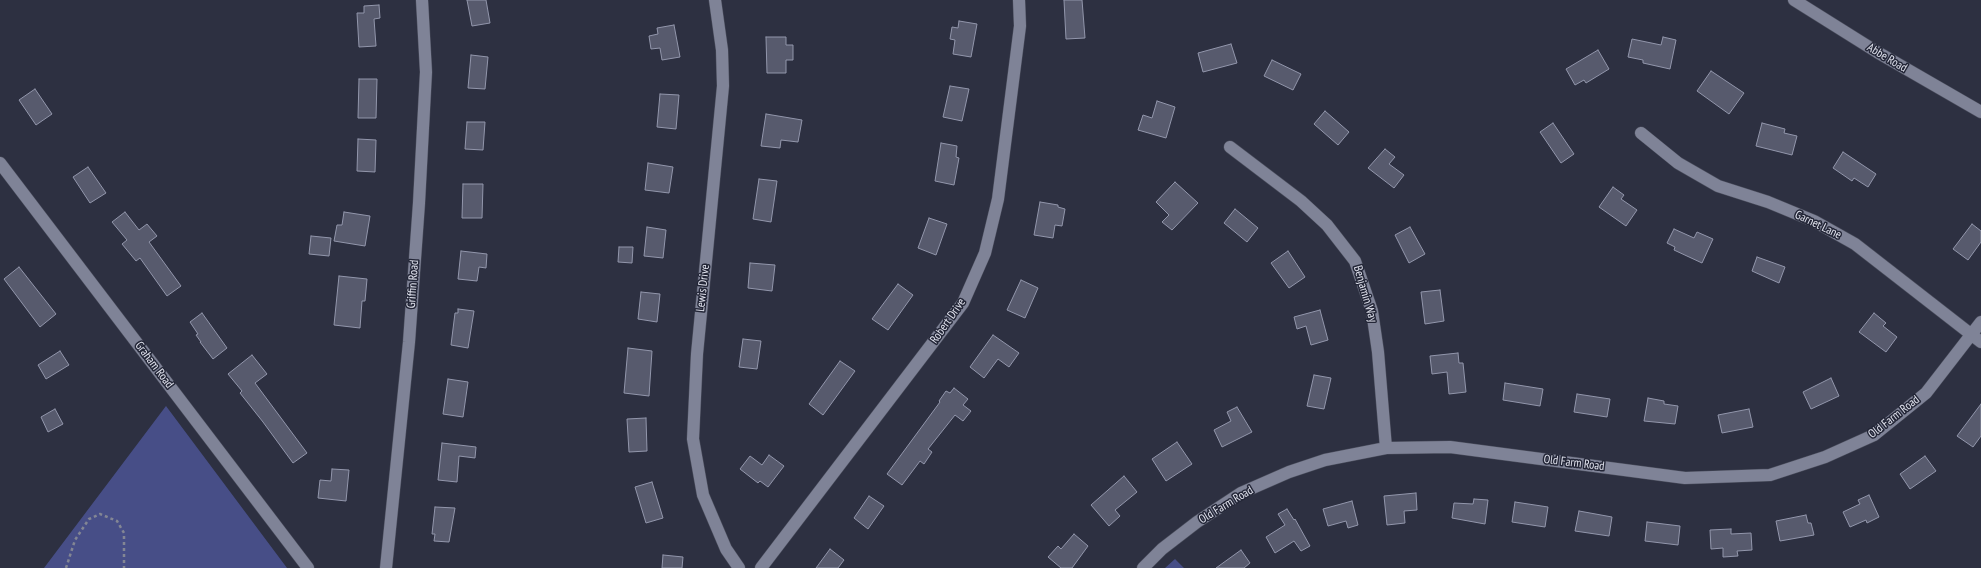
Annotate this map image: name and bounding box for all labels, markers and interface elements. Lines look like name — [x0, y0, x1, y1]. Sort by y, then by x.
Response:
street label: Abbe Road — [1864, 40, 1910, 76]
street label: Garnet Lane — [1792, 208, 1844, 242]
street label: Griffin Road — [404, 259, 422, 309]
street label: Lewis Drive — [693, 264, 713, 312]
street label: Benjamin Way — [1350, 264, 1380, 324]
street label: Robert Drive — [927, 296, 969, 346]
street label: Graham Road — [132, 339, 176, 391]
street label: Old Farm Road — [1866, 393, 1922, 441]
street label: Old Farm Road — [1543, 452, 1605, 474]
street label: Old Farm Road — [1196, 483, 1256, 527]

